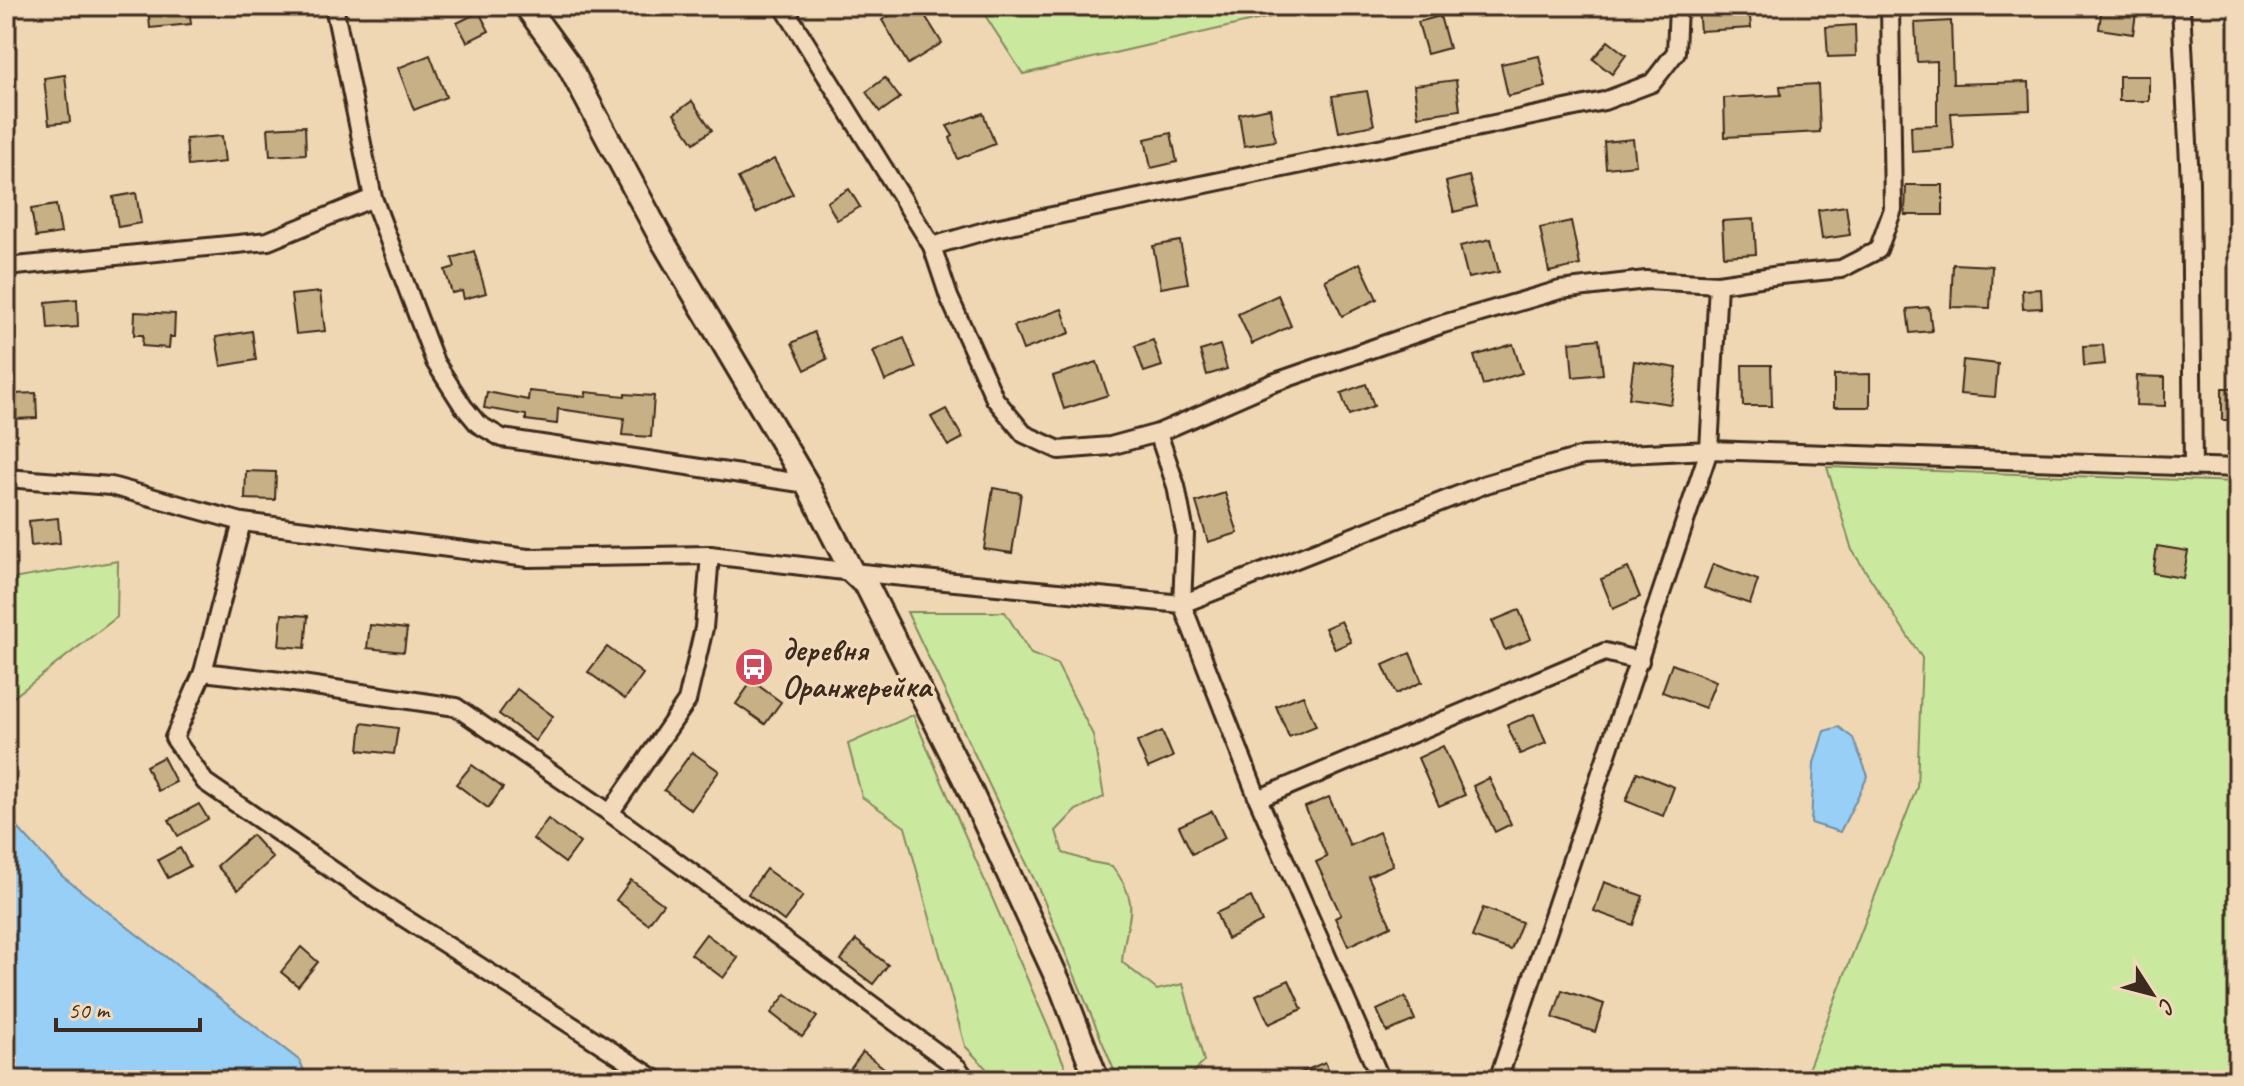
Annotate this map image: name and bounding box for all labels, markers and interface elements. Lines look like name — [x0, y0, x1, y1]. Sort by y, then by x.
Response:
place label: деревня Оранжерейка — [782, 629, 934, 707]
bus stop icon: деревня Оранжерейка — [733, 646, 775, 688]
north arrow — [2112, 954, 2192, 1034]
scale bar — [56, 982, 200, 1032]
text: С — [2151, 993, 2182, 1020]
text: 50 m — [68, 995, 111, 1025]

